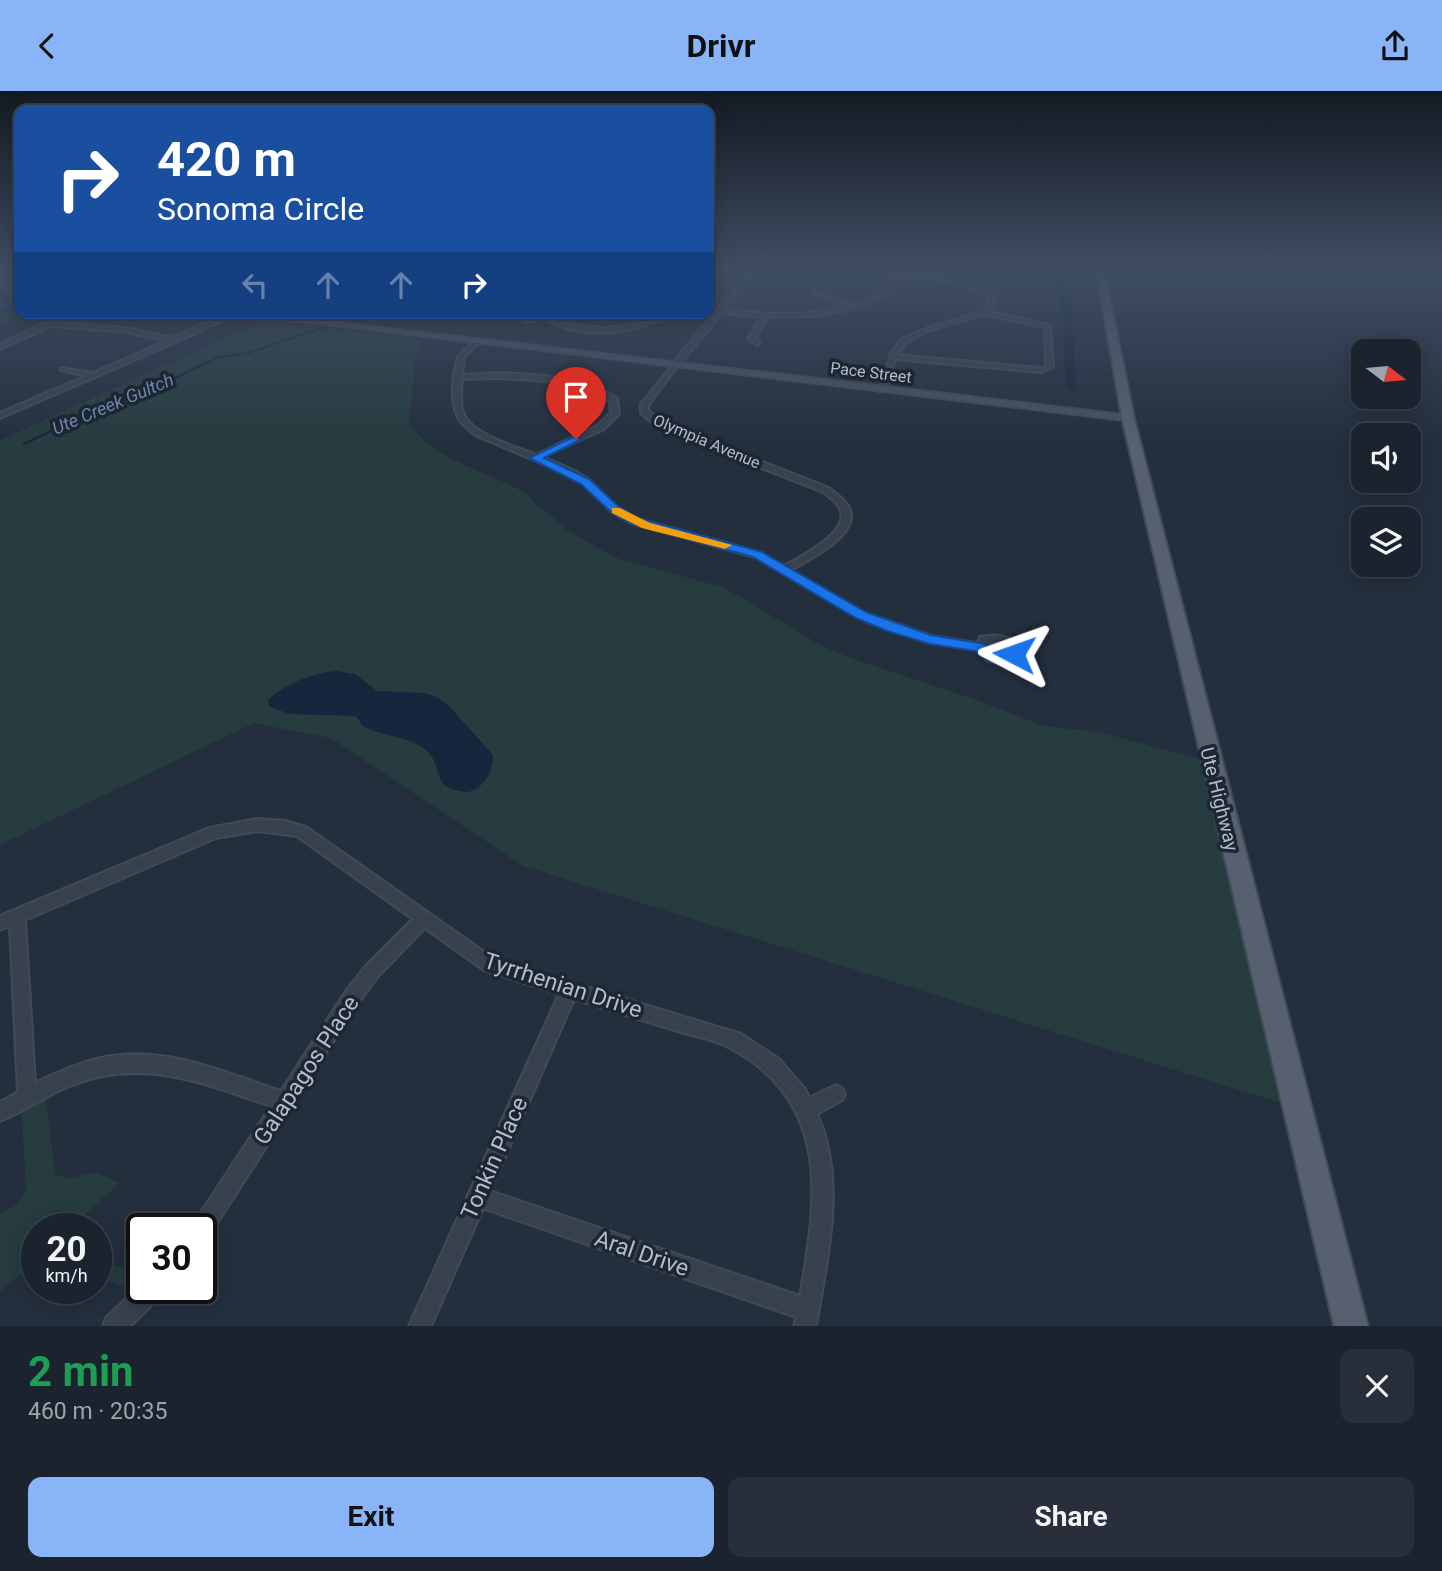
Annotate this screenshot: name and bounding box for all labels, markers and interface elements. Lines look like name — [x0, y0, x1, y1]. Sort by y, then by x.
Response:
icon: back — [28, 27, 66, 65]
text: Drivr — [687, 27, 755, 65]
icon: share — [1376, 27, 1414, 65]
text: 420 m — [157, 131, 296, 188]
icon: right — [42, 133, 133, 224]
text: Sonoma Circle — [157, 190, 364, 228]
icon: left — [236, 266, 274, 304]
icon: ahead — [309, 266, 347, 304]
icon: ahead — [382, 266, 420, 304]
icon: right — [455, 266, 493, 304]
north arrow — [1351, 339, 1421, 409]
map controls — [1351, 339, 1421, 577]
street label: Pace Street — [829, 358, 913, 387]
pin — [546, 367, 606, 439]
water label: Ute Creek Gultch — [49, 369, 177, 439]
icon: arrive — [557, 378, 595, 416]
street label: Olympia Avenue — [650, 410, 763, 473]
button: sound — [1351, 423, 1421, 493]
button: layers — [1351, 507, 1421, 577]
position arrow — [977, 617, 1051, 691]
street label: Ute Highway — [1196, 745, 1244, 853]
street label: Tyrrhenian Drive — [480, 947, 646, 1024]
street label: Galapagos Place — [248, 991, 365, 1150]
street label: Tonkin Place — [455, 1093, 533, 1224]
speed limit sign: 30 — [126, 1213, 217, 1304]
street label: Aral Drive — [591, 1225, 692, 1282]
text: 20 — [46, 1229, 87, 1270]
text: km/h — [45, 1265, 88, 1286]
text: 2 min — [28, 1347, 134, 1396]
button: close — [1340, 1349, 1414, 1423]
text: 460 m · 20:35 — [28, 1398, 167, 1425]
button: Exit — [28, 1477, 714, 1557]
button: Share — [728, 1477, 1414, 1557]

